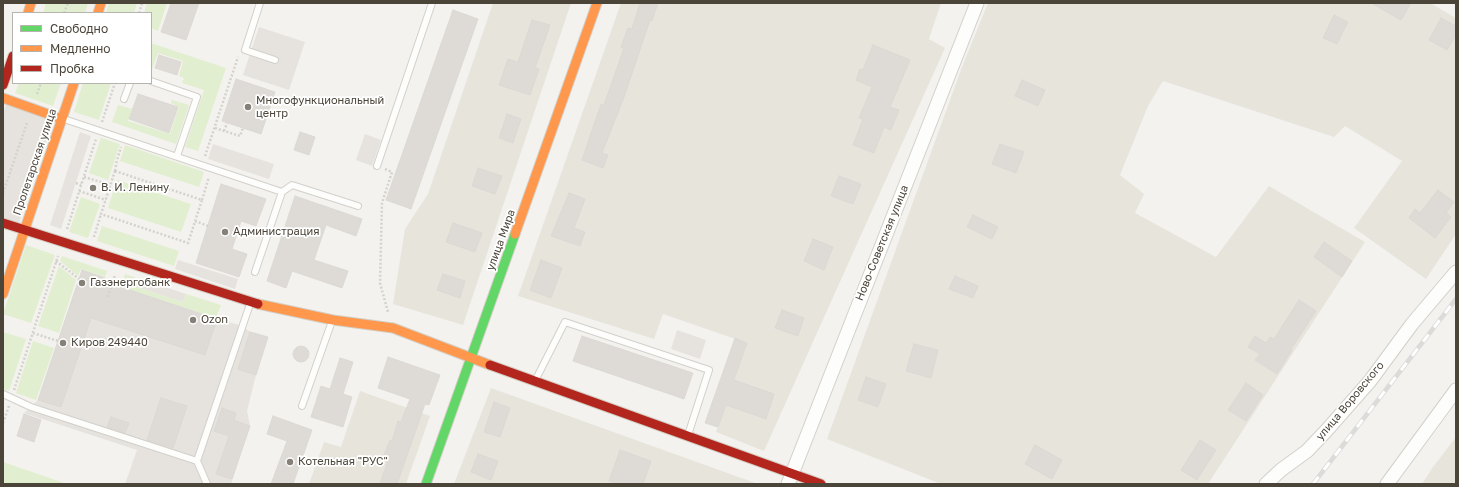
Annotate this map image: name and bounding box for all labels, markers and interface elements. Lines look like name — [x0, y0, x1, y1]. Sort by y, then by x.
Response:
legend — [12, 12, 152, 84]
text: Свободно — [50, 21, 108, 36]
text: Медленно — [50, 41, 110, 56]
text: Пробка — [50, 61, 94, 76]
place label: Многофункциональный центр — [256, 94, 384, 120]
marker: Многофункциональный центр — [243, 102, 253, 112]
street label: Пролетарская улица — [11, 107, 59, 217]
place label: В. И. Ленину — [101, 181, 169, 195]
marker: В. И. Ленину — [88, 183, 98, 193]
street label: Ново-Советская улица — [853, 183, 911, 303]
street label: улица Мира — [484, 208, 518, 272]
place label: Администрация — [233, 225, 319, 239]
marker: Администрация — [220, 227, 230, 237]
place label: Газэнергобанк — [90, 276, 170, 290]
marker: Газэнергобанк — [77, 278, 87, 288]
place label: Ozon — [201, 313, 228, 327]
marker: Ozon — [188, 315, 198, 325]
place label: Киров 249440 — [71, 336, 148, 350]
marker: Киров 249440 — [58, 338, 68, 348]
street label: улица Воровского — [1313, 359, 1387, 443]
place label: Котельная "РУС" — [298, 455, 388, 469]
marker: Котельная "РУС" — [285, 457, 295, 467]

